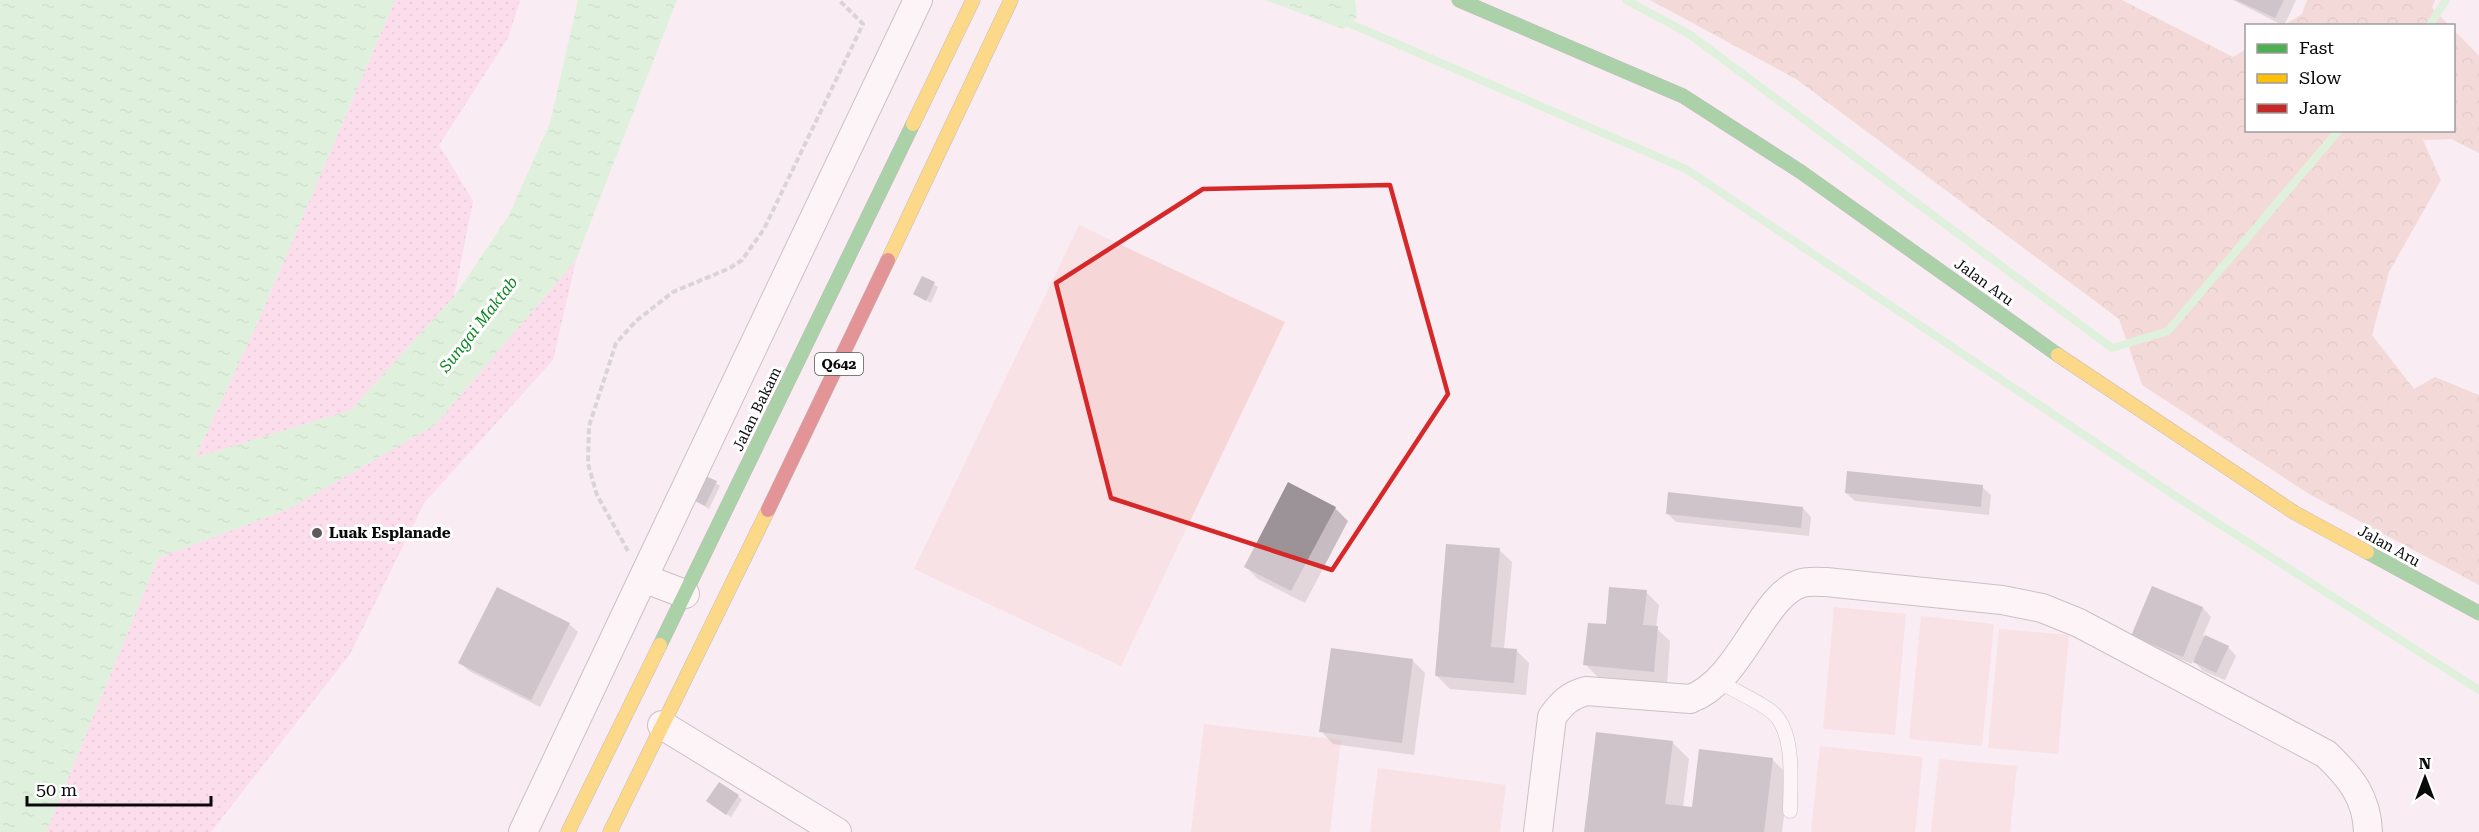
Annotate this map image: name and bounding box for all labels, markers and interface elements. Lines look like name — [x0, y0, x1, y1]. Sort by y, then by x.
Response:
legend — [2245, 24, 2455, 132]
text: Fast — [2299, 37, 2334, 58]
text: Slow — [2299, 67, 2341, 88]
text: Jam — [2299, 97, 2335, 118]
street label: Jalan Aru — [1951, 255, 2018, 310]
water label: Sungai Maktab — [435, 273, 522, 377]
road number: Q642 — [815, 353, 863, 375]
street label: Jalan Bakam — [729, 364, 785, 454]
street label: Jalan Aru — [2355, 522, 2424, 571]
place label: Luak Esplanade — [329, 524, 451, 542]
marker: Luak Esplanade — [310, 526, 324, 540]
north arrow — [2395, 748, 2455, 808]
text: N — [2419, 754, 2431, 773]
scale bar — [27, 769, 212, 807]
text: 50 m — [36, 779, 77, 800]

